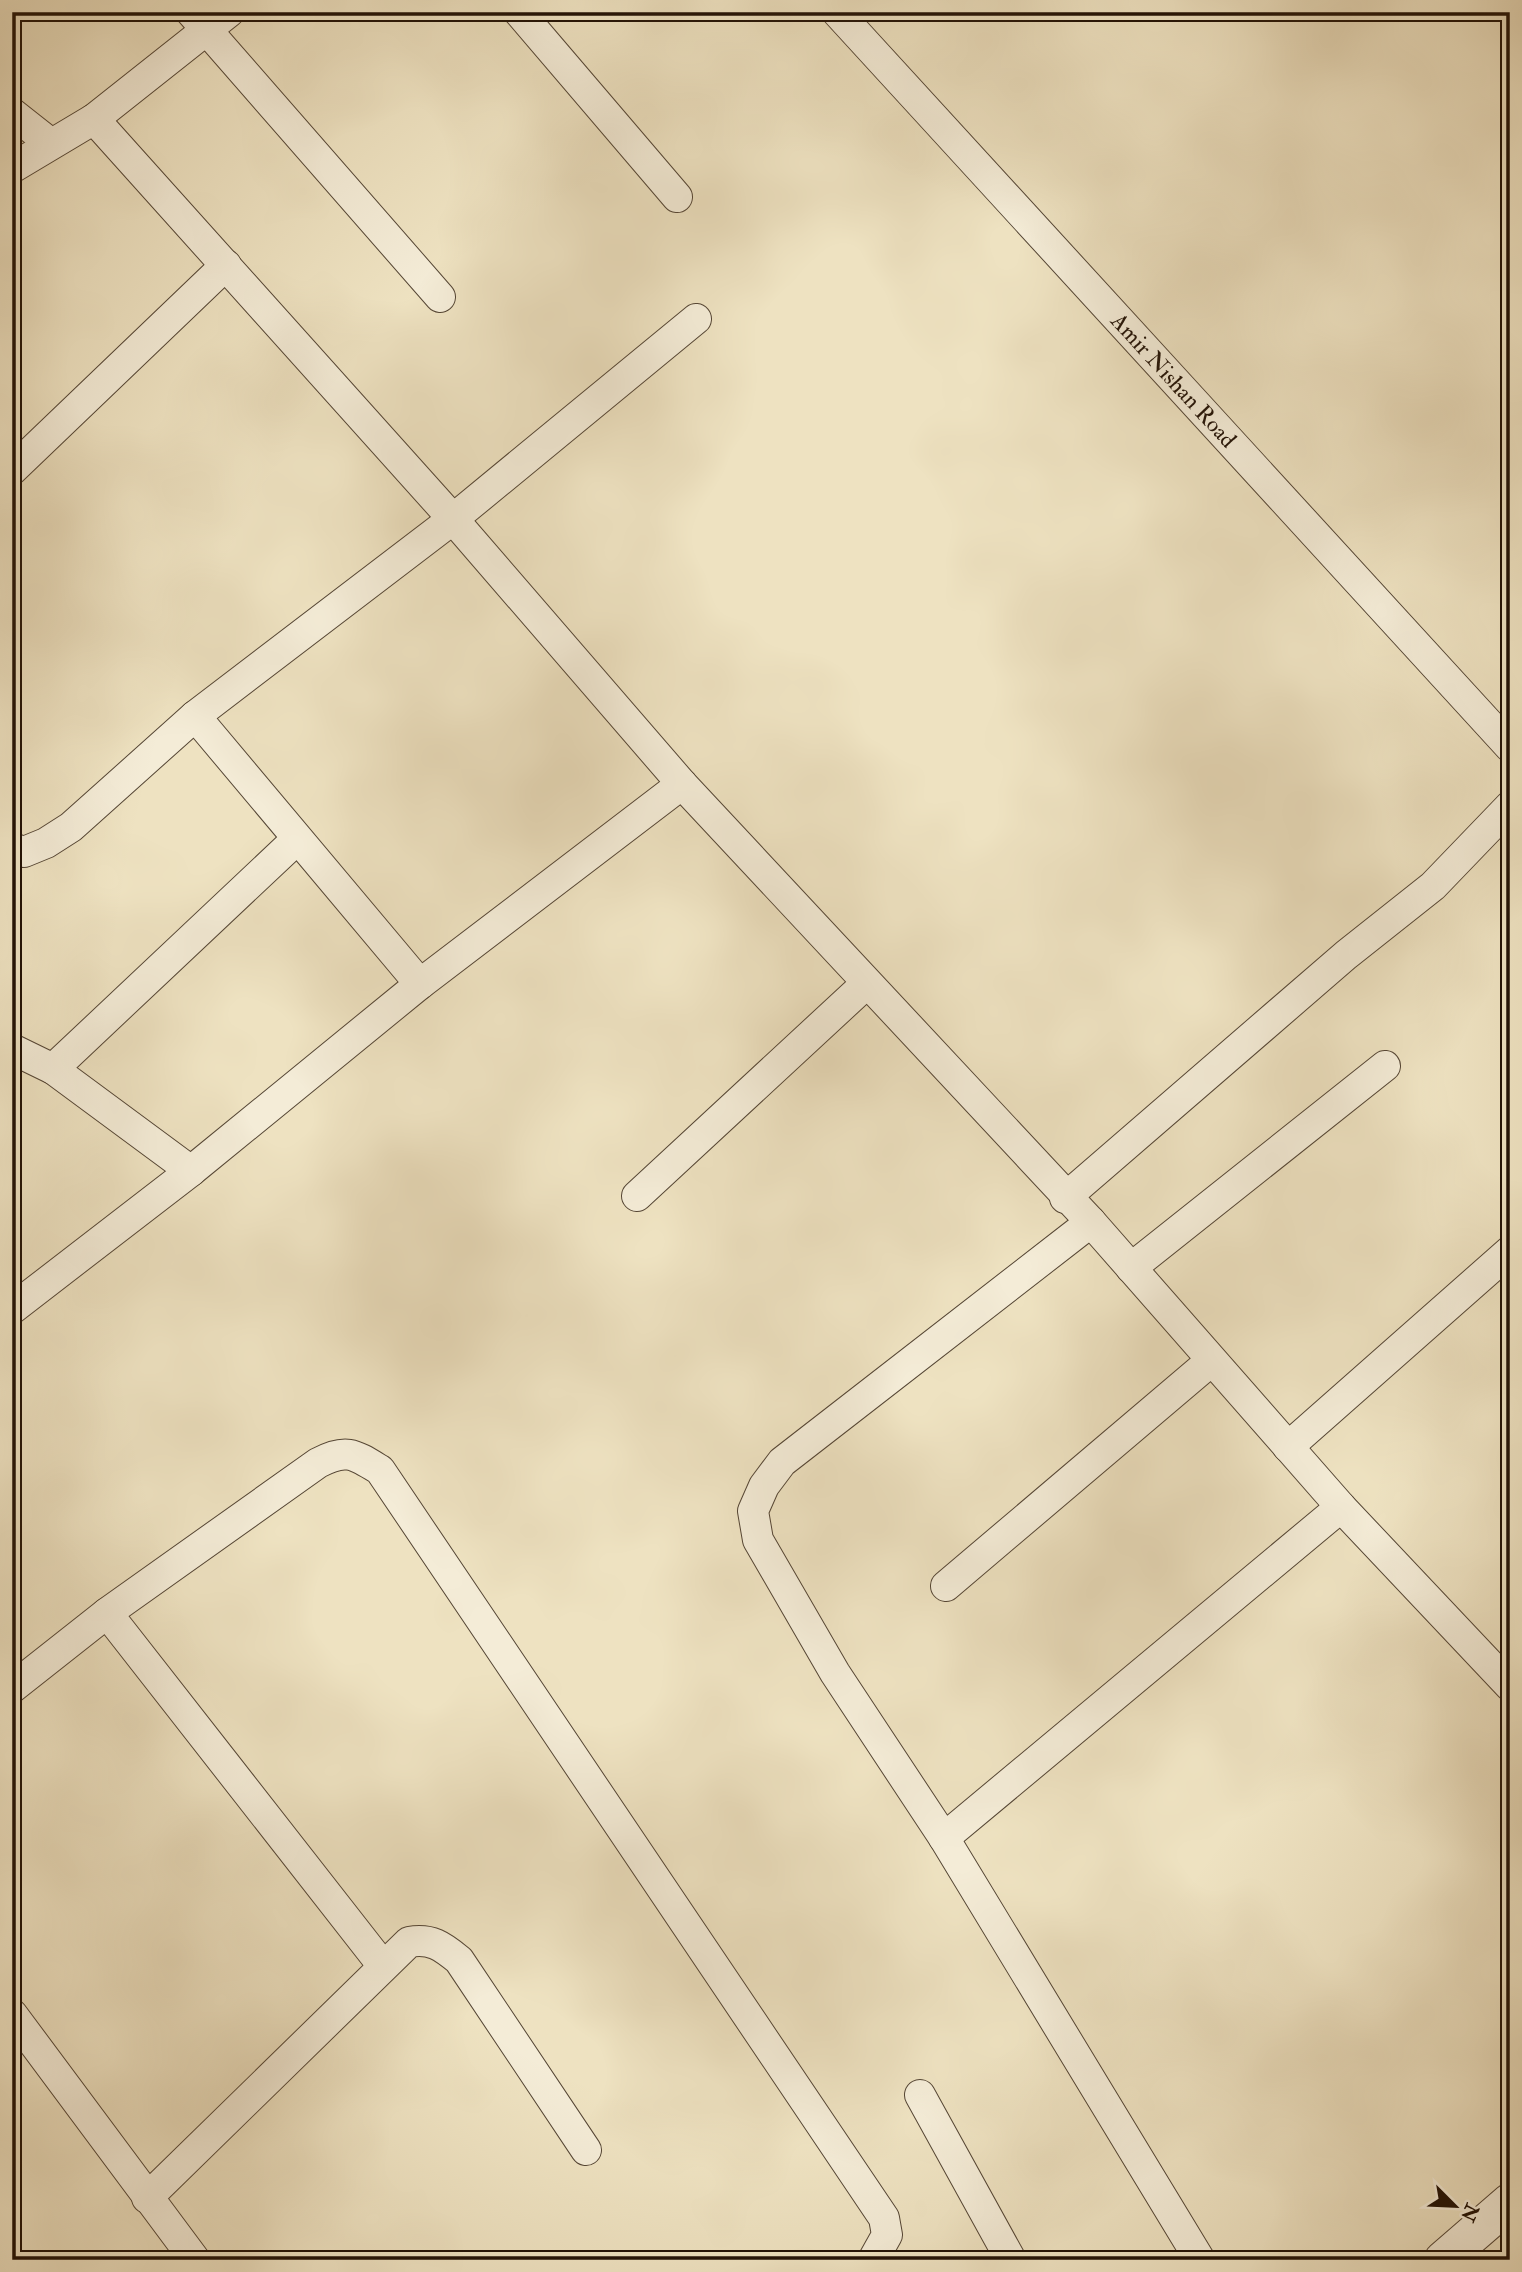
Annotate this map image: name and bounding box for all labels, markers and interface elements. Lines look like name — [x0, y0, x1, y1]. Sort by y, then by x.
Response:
street label: Amir Nishan Road — [1104, 306, 1243, 454]
north arrow — [1420, 2170, 1490, 2240]
text: N — [1455, 2199, 1484, 2226]

